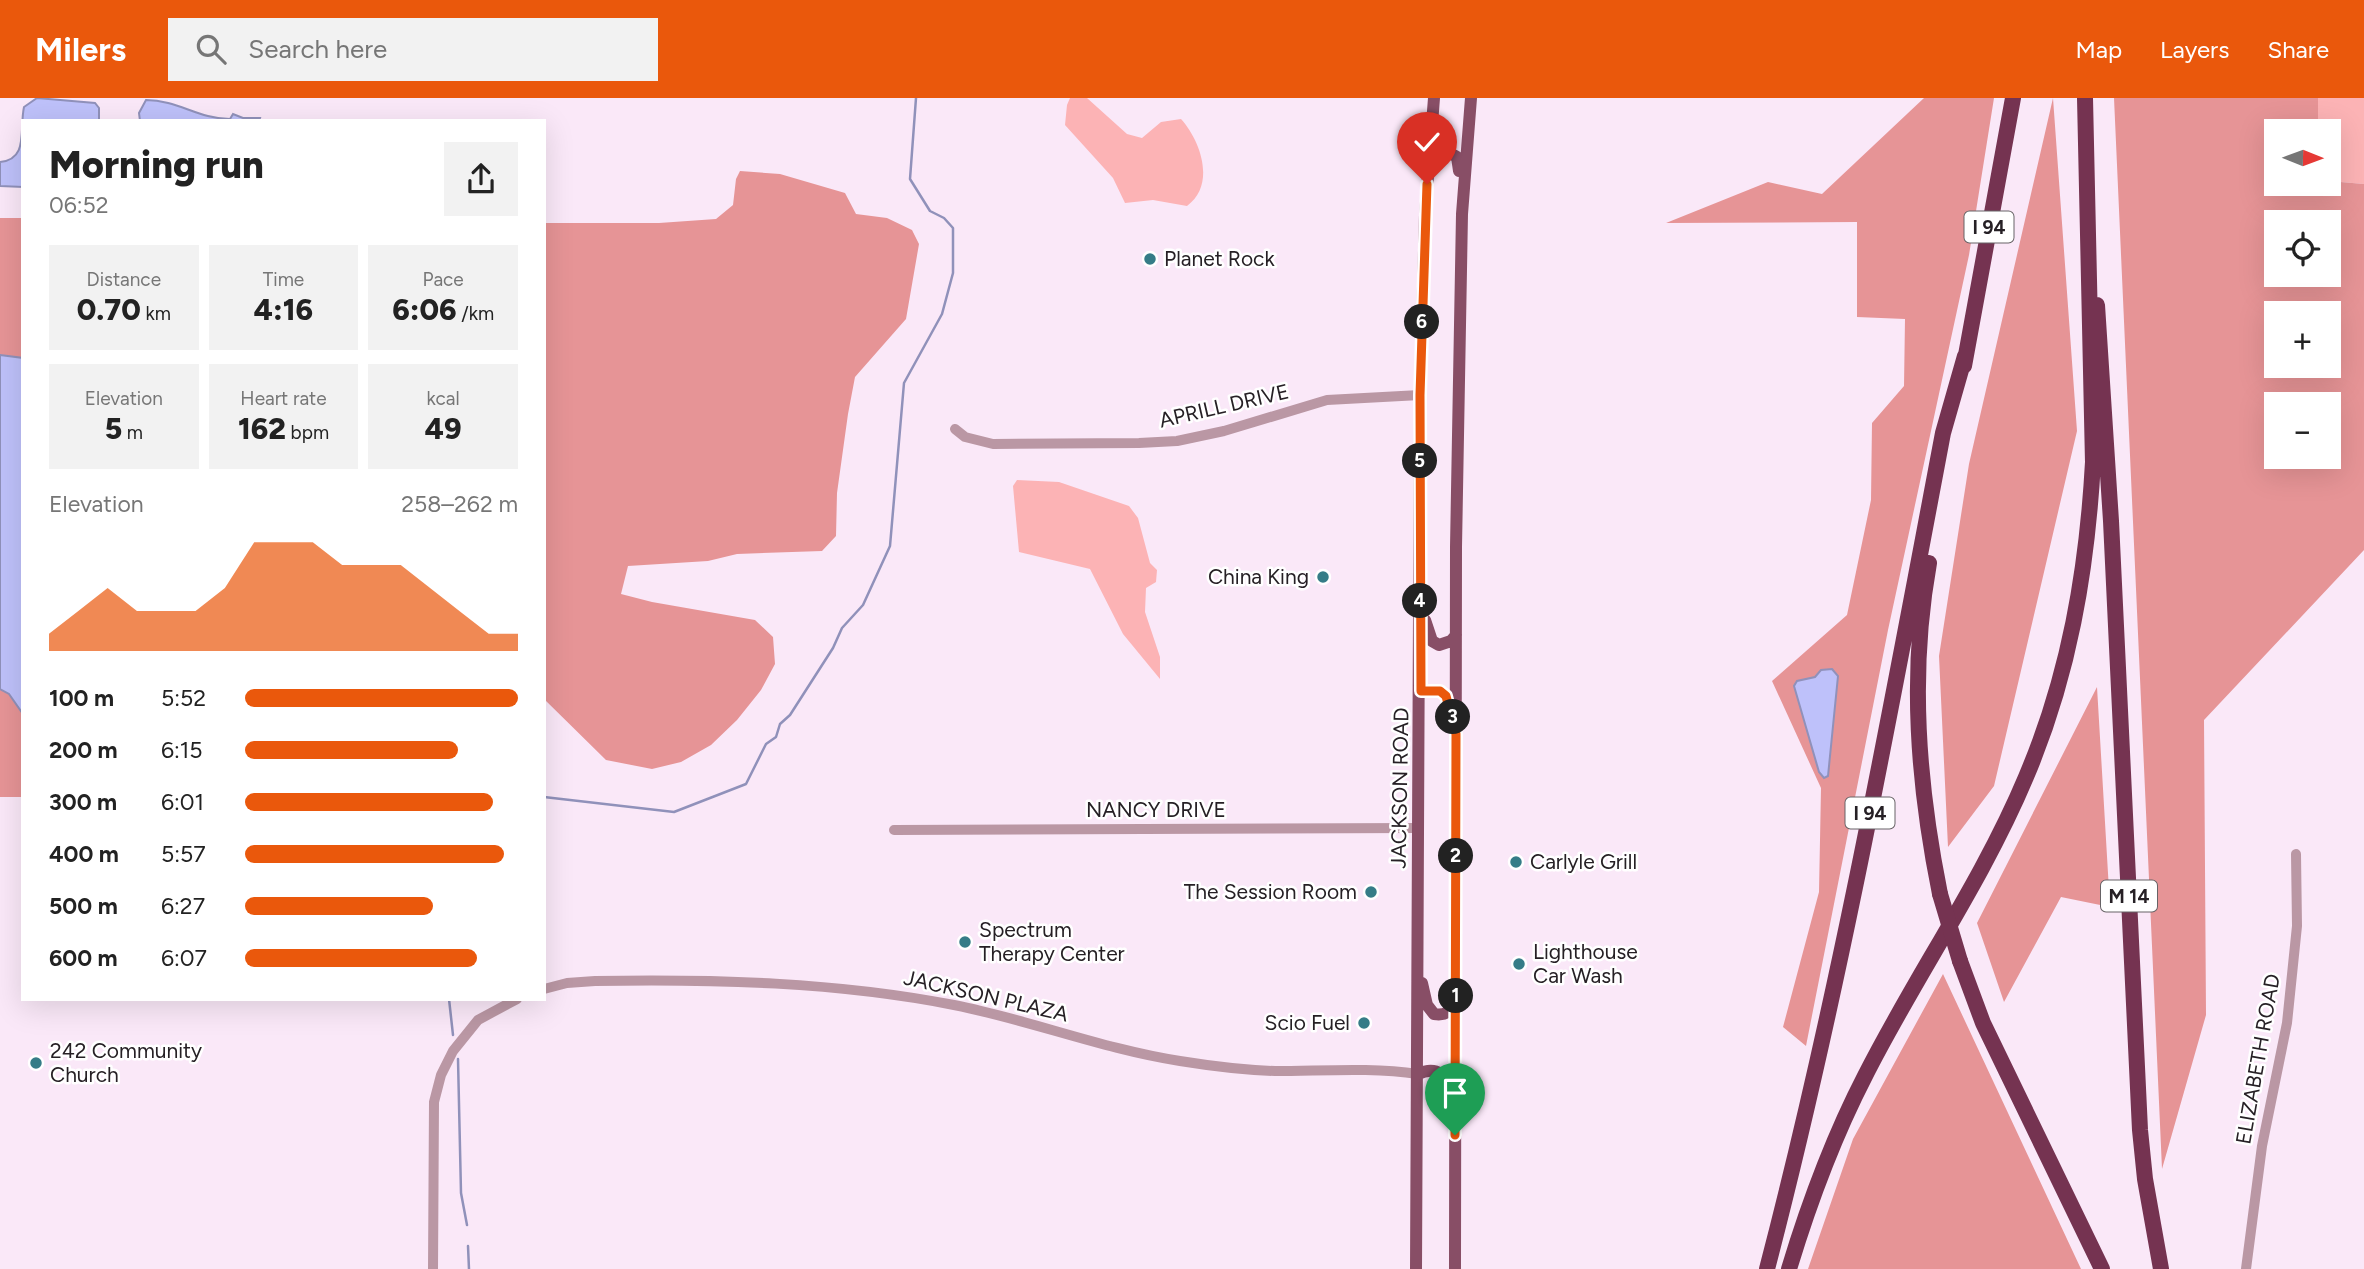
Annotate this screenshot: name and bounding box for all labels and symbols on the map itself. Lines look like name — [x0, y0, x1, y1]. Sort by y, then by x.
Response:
pin — [1397, 112, 1457, 184]
north arrow — [2264, 119, 2342, 196]
road number: I 94 — [1965, 211, 2014, 242]
place label: Planet Rock — [1164, 246, 1275, 271]
marker: Planet Rock — [1142, 251, 1158, 267]
pin: 6 — [1404, 304, 1440, 340]
street label: APRILL DRIVE — [1157, 378, 1291, 433]
pin: 5 — [1402, 444, 1438, 478]
place label: China King — [1208, 564, 1309, 589]
marker: China King — [1315, 569, 1331, 585]
pin: 4 — [1402, 584, 1438, 618]
pin: 3 — [1436, 700, 1470, 734]
street label: JACKSON ROAD — [1386, 707, 1413, 869]
street label: NANCY DRIVE — [1086, 797, 1226, 822]
road number: I 94 — [1846, 798, 1895, 828]
pin: 2 — [1438, 838, 1474, 874]
place label: Carlyle Grill — [1530, 849, 1637, 874]
marker: Carlyle Grill — [1508, 854, 1524, 870]
place label: The Session Room — [1184, 879, 1357, 904]
road number: M 14 — [2101, 880, 2157, 912]
marker: The Session Room — [1363, 884, 1379, 900]
place label: Spectrum Therapy Center — [979, 917, 1125, 966]
marker: Spectrum Therapy Center — [957, 934, 973, 950]
place label: Lighthouse Car Wash — [1533, 939, 1638, 988]
marker: Lighthouse Car Wash — [1511, 956, 1527, 972]
street label: JACKSON PLAZA — [901, 964, 1071, 1027]
street label: ELIZABETH ROAD — [2230, 972, 2285, 1146]
pin: 1 — [1438, 978, 1474, 1014]
place label: Scio Fuel — [1265, 1010, 1350, 1035]
marker: Scio Fuel — [1356, 1015, 1372, 1031]
place label: 242 Community Church — [50, 1038, 202, 1087]
marker: 242 Community Church — [28, 1055, 44, 1071]
pin — [1425, 1063, 1485, 1135]

